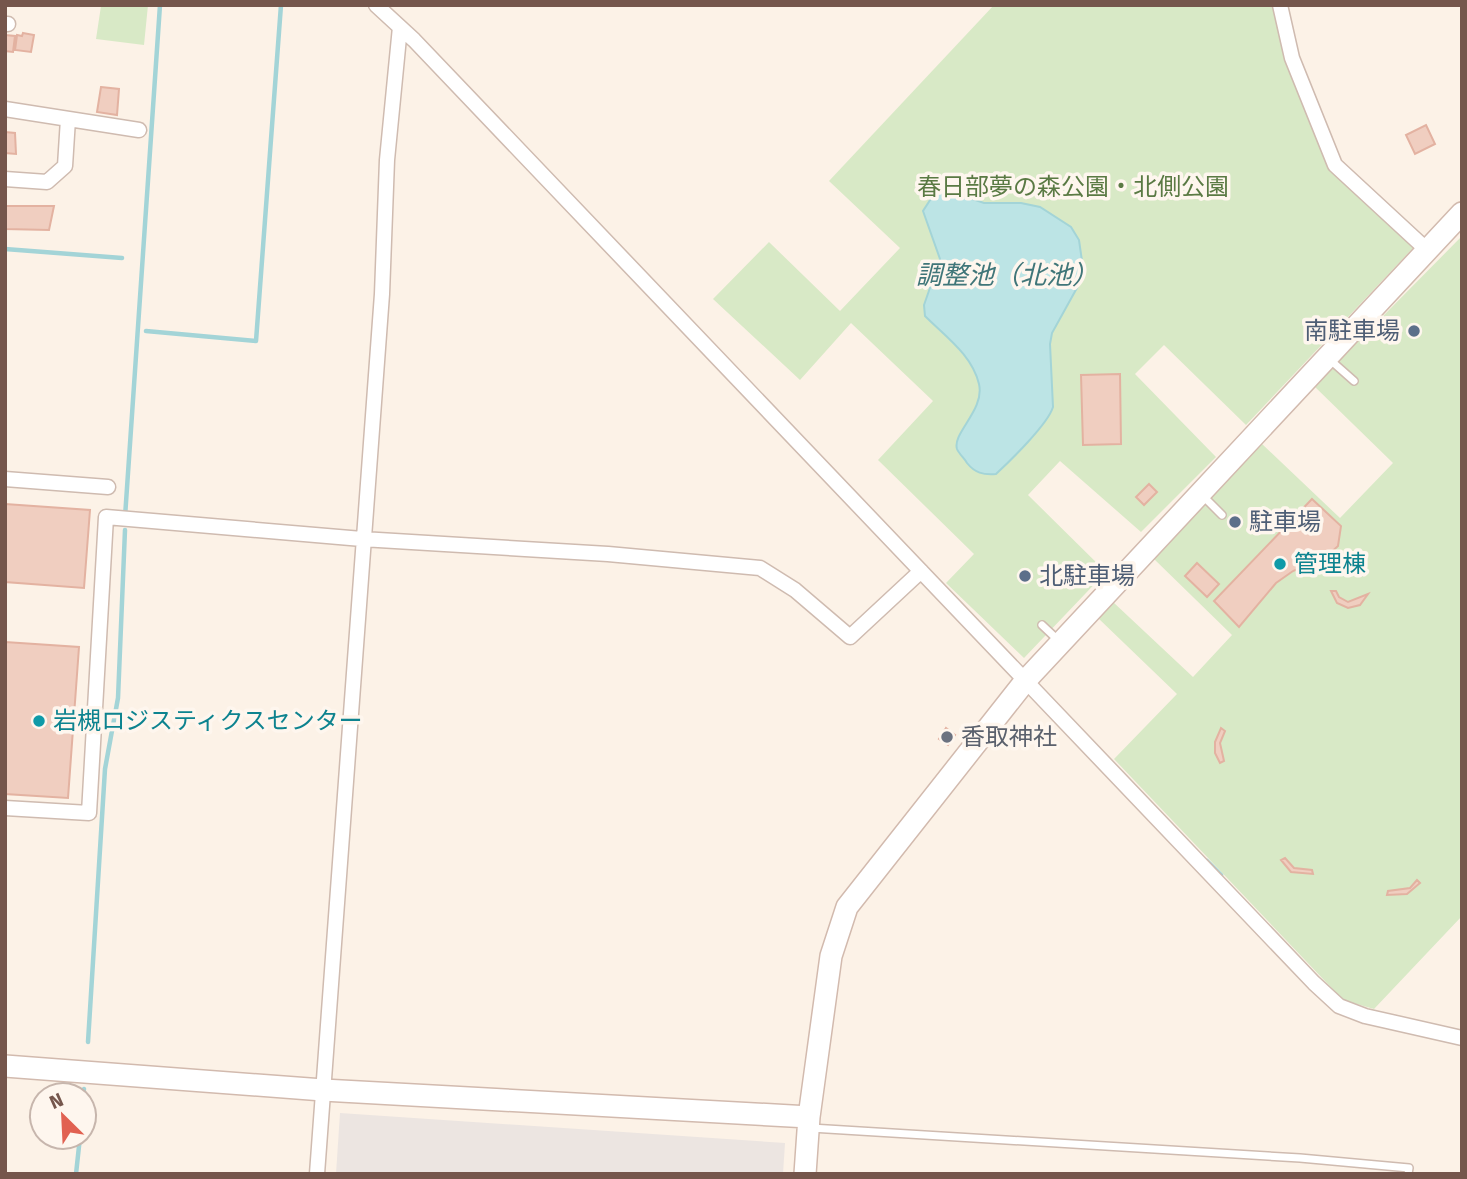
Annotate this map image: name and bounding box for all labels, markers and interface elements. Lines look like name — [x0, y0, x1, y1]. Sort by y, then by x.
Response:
park label: 春日部夢の森公園・北側公園 — [917, 173, 1229, 201]
water label: 調整池（北池） — [916, 260, 1098, 291]
place label: 南駐車場 — [1304, 317, 1400, 345]
marker: 南駐車場 — [1406, 323, 1422, 339]
place label: 駐車場 — [1249, 508, 1321, 536]
marker: 駐車場 — [1227, 514, 1243, 530]
place label: 管理棟 — [1294, 550, 1366, 578]
marker: 管理棟 — [1272, 556, 1288, 572]
place label: 北駐車場 — [1039, 562, 1135, 590]
marker: 北駐車場 — [1017, 568, 1033, 584]
place label: 岩槻ロジスティクスセンター — [53, 707, 363, 735]
marker: 岩槻ロジスティクスセンター — [31, 713, 47, 729]
place label: 香取神社 — [961, 723, 1057, 751]
marker: 香取神社 — [939, 729, 955, 745]
north arrow — [28, 1081, 98, 1151]
text: N — [46, 1088, 67, 1114]

